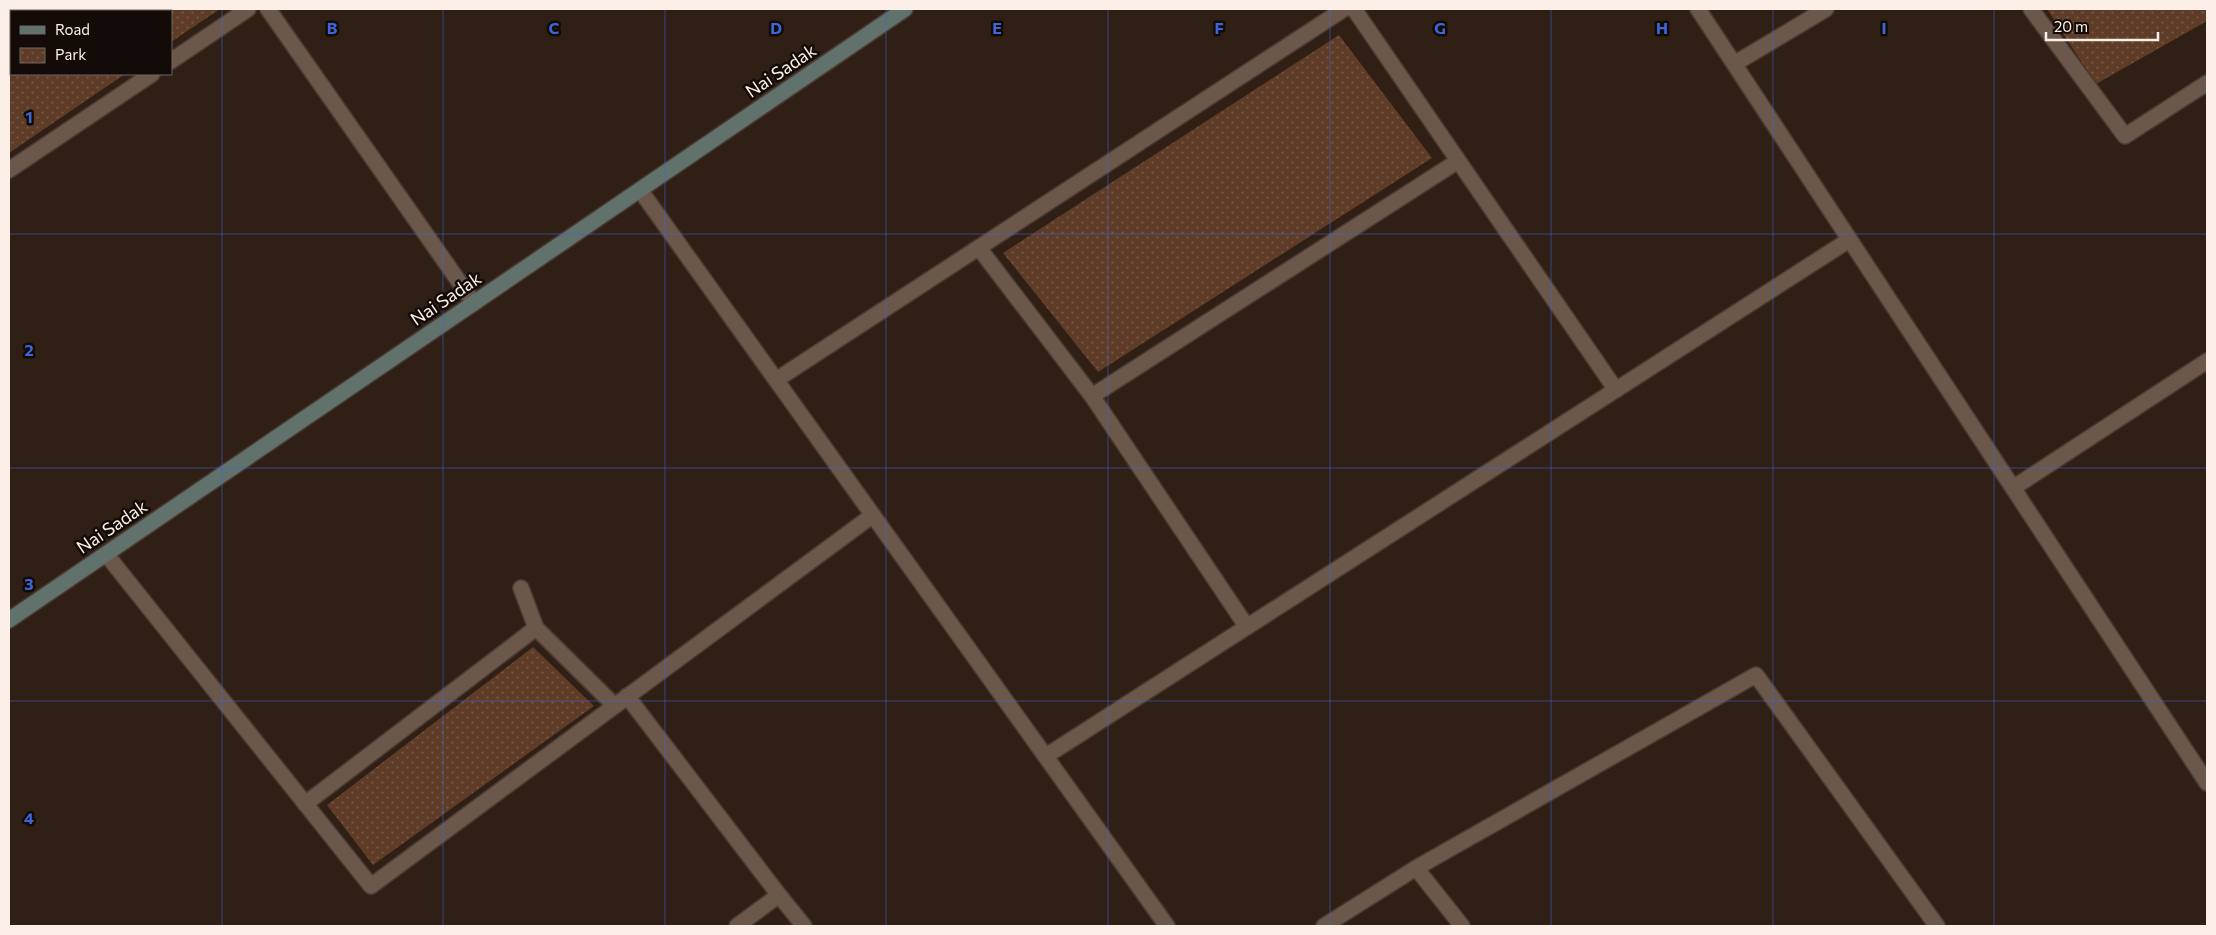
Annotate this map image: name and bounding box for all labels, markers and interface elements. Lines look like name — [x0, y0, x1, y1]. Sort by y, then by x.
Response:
legend — [10, 10, 172, 75]
scale bar — [2046, 10, 2158, 42]
text: 20 m — [2054, 17, 2088, 35]
text: B — [327, 18, 338, 37]
text: C — [549, 18, 560, 37]
text: D — [770, 18, 782, 37]
text: E — [992, 18, 1002, 37]
text: F — [1214, 18, 1224, 37]
text: G — [1434, 18, 1446, 37]
text: H — [1656, 18, 1668, 37]
text: I — [1881, 18, 1887, 37]
text: Road — [55, 20, 90, 38]
street label: Nai Sadak — [741, 38, 820, 102]
text: Park — [55, 45, 86, 63]
text: 1 — [25, 107, 33, 126]
street label: Nai Sadak — [406, 266, 485, 330]
text: 2 — [24, 340, 34, 359]
street label: Nai Sadak — [72, 494, 151, 558]
text: 3 — [24, 574, 34, 593]
text: 4 — [24, 808, 34, 827]

